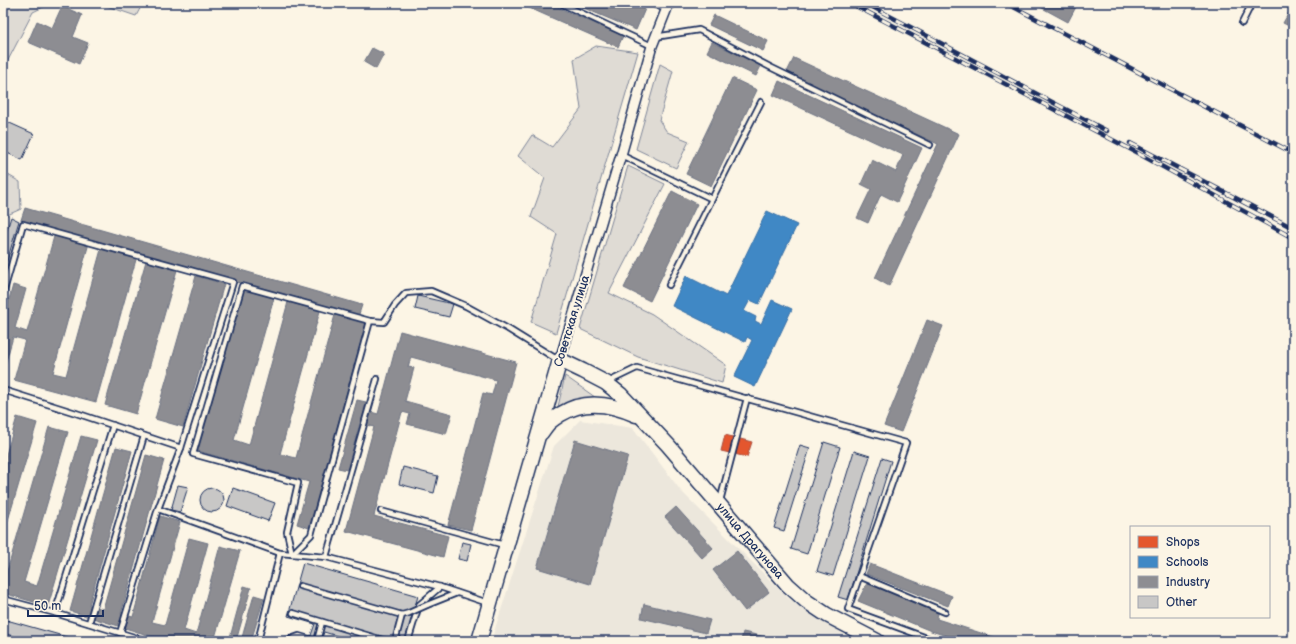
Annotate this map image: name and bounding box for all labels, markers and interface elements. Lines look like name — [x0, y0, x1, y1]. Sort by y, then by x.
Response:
street label: Советская улица — [551, 273, 593, 369]
street label: улица Драгунова — [713, 500, 787, 582]
legend — [1130, 526, 1270, 618]
text: Shops — [1166, 535, 1200, 550]
text: Schools — [1166, 555, 1209, 570]
text: Industry — [1166, 575, 1211, 590]
scale bar — [28, 592, 103, 618]
text: Other — [1166, 595, 1198, 610]
text: 50 m — [34, 599, 61, 614]

